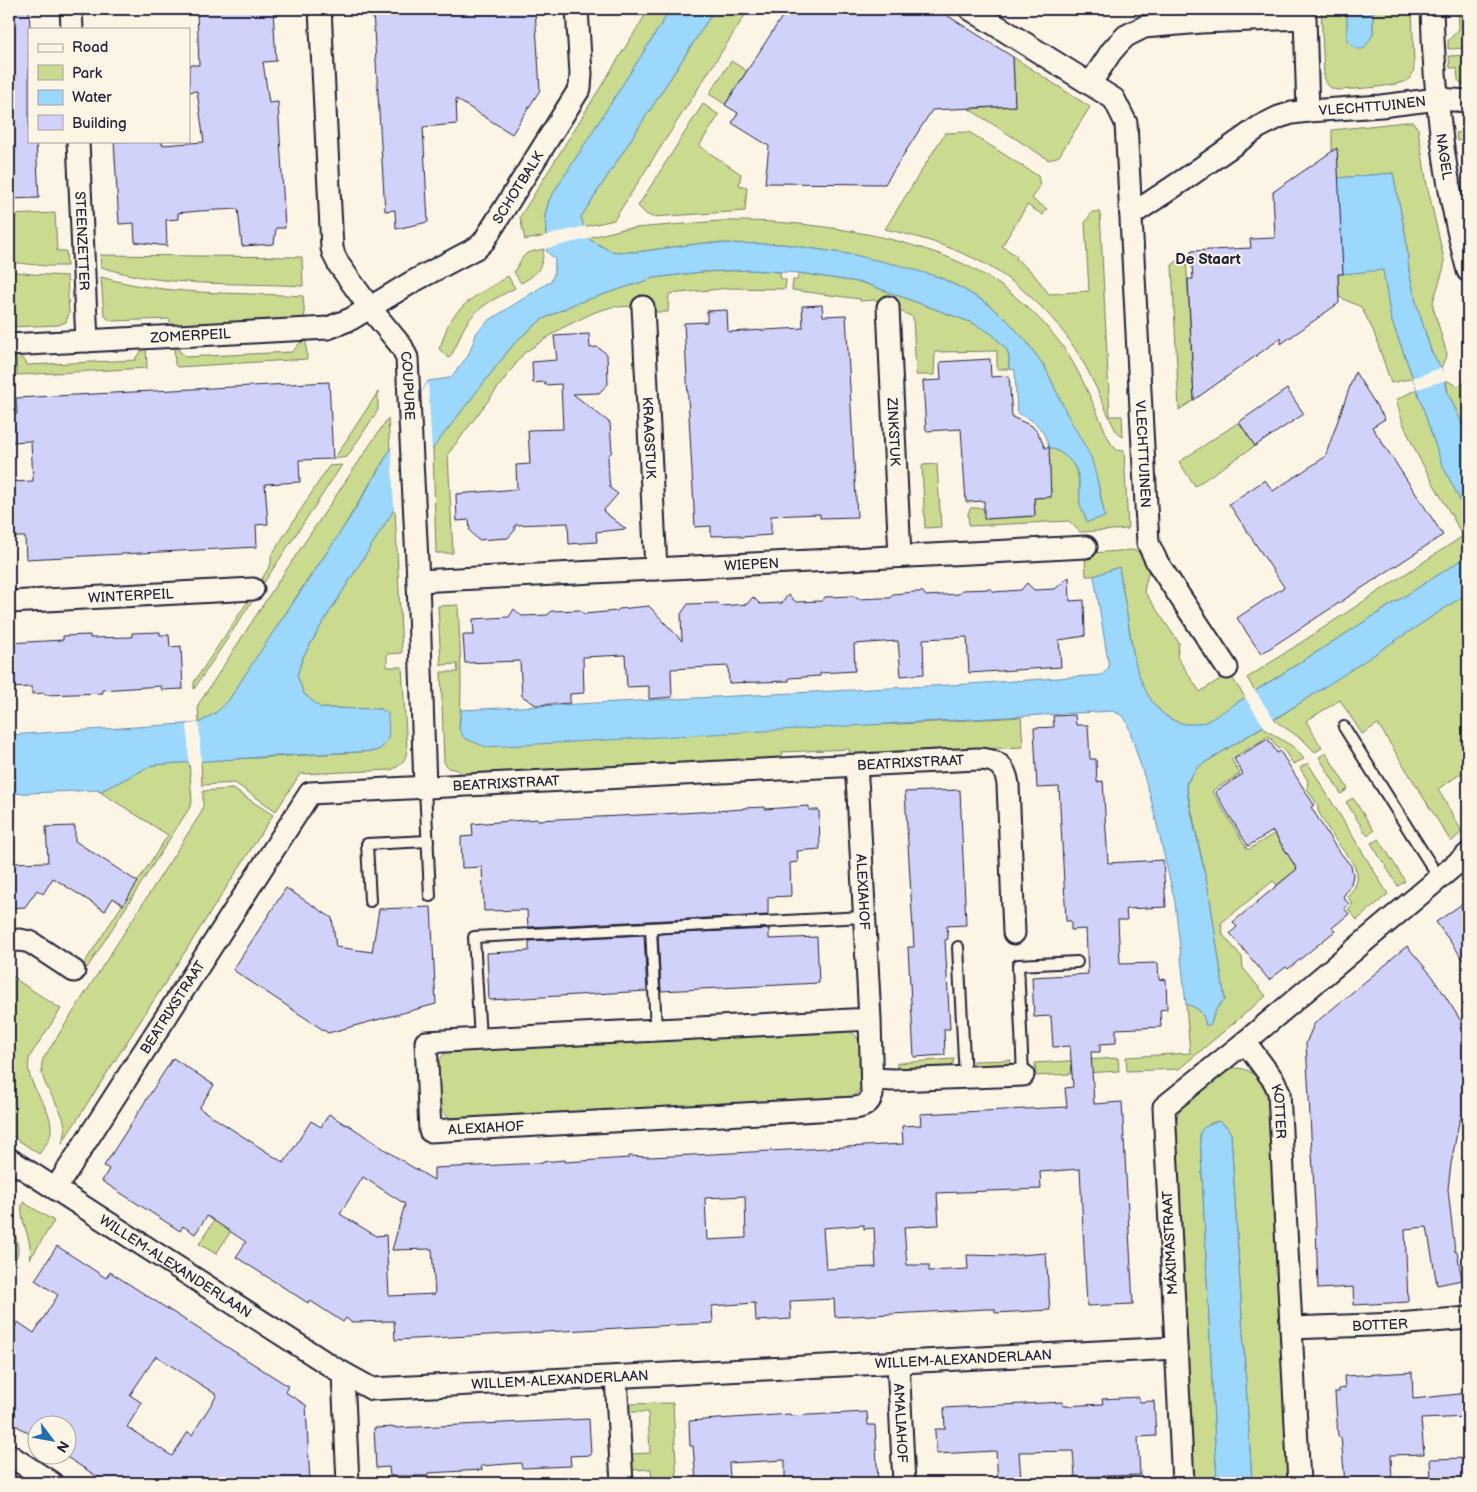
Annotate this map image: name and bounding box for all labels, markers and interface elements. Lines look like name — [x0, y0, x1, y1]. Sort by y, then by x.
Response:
legend — [28, 28, 190, 142]
text: Road — [72, 38, 108, 57]
text: Park — [72, 64, 103, 83]
text: Water — [72, 88, 112, 107]
street label: VLECHTTUINEN — [1318, 92, 1427, 119]
text: Building — [72, 114, 127, 133]
street label: NAGEL — [1433, 132, 1456, 181]
street label: SCHOTBALK — [489, 147, 547, 227]
street label: STEENZETTER — [72, 191, 93, 291]
district label: De Staart — [1175, 250, 1241, 269]
street label: ZOMERPEIL — [149, 325, 231, 346]
street label: COUPURE — [396, 348, 419, 421]
street label: KRAAGSTUK — [639, 396, 660, 480]
street label: ZINKSTUK — [884, 396, 904, 467]
street label: VLECHTTUINEN — [1132, 400, 1155, 508]
street label: WIEPEN — [724, 554, 779, 574]
street label: WINTERPEIL — [88, 585, 174, 606]
street label: BEATRIXSTRAAT — [857, 751, 965, 774]
street label: BEATRIXSTRAAT — [452, 772, 561, 794]
street label: ALEXIAHOF — [853, 853, 874, 931]
street label: BEATRIXSTRAAT — [136, 957, 209, 1057]
street label: KOTTER — [1268, 1081, 1290, 1139]
street label: ALEXIAHOF — [448, 1117, 525, 1138]
street label: MÁXIMASTRAAT — [1158, 1190, 1181, 1296]
street label: WILLEM-ALEXANDERLAAN — [96, 1211, 255, 1321]
street label: BOTTER — [1352, 1315, 1408, 1334]
street label: WILLEM-ALEXANDERLAAN — [874, 1346, 1053, 1372]
street label: WILLEM-ALEXANDERLAAN — [471, 1366, 649, 1392]
street label: AMALIAHOF — [891, 1383, 912, 1464]
north arrow — [28, 1414, 78, 1464]
text: N — [53, 1438, 73, 1456]

